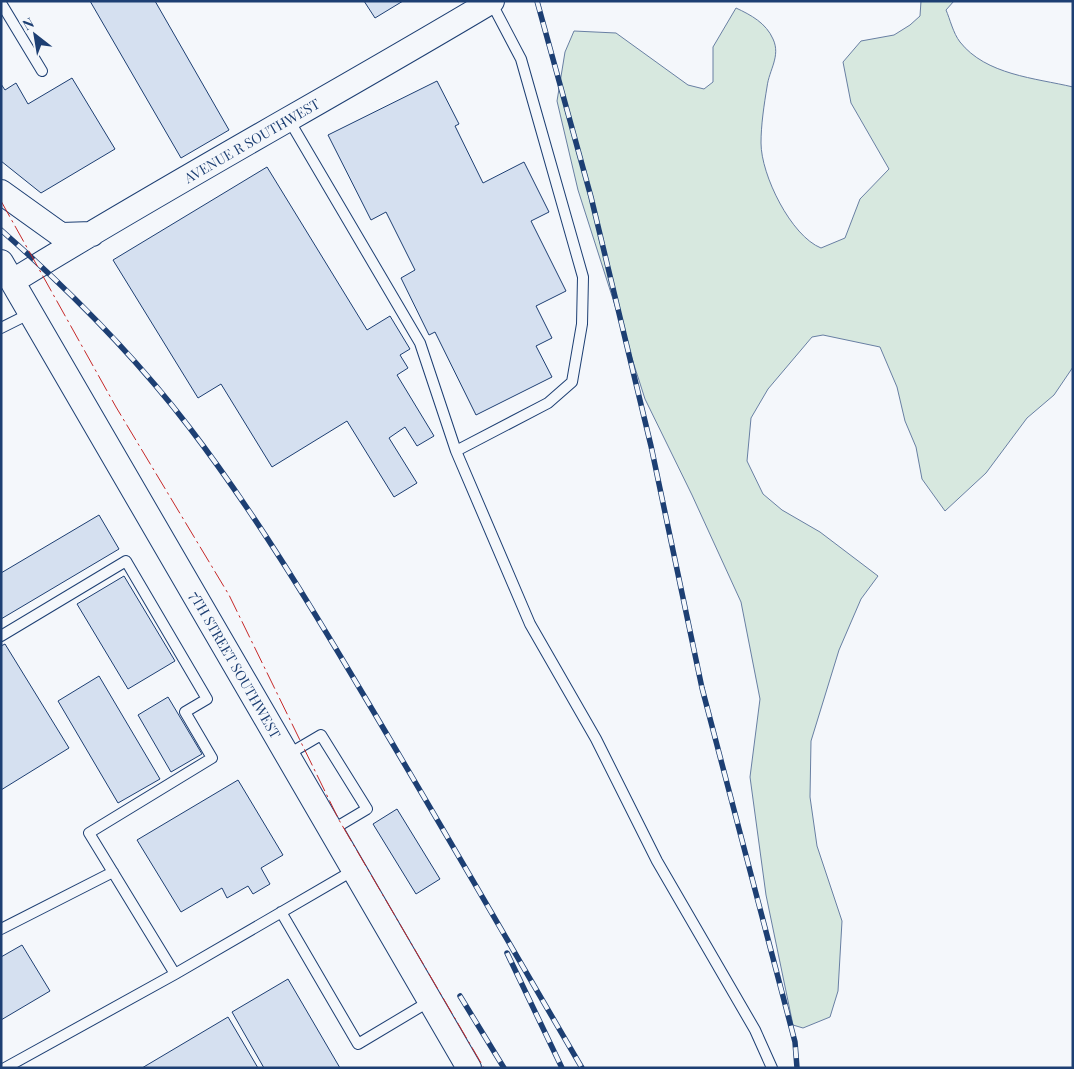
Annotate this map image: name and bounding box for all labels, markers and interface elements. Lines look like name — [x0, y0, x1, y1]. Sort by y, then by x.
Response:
north arrow — [10, 10, 60, 60]
text: N — [19, 13, 37, 34]
street label: AVENUE R SOUTHWEST — [180, 94, 323, 188]
street label: 7TH STREET SOUTHWEST — [185, 588, 286, 742]

